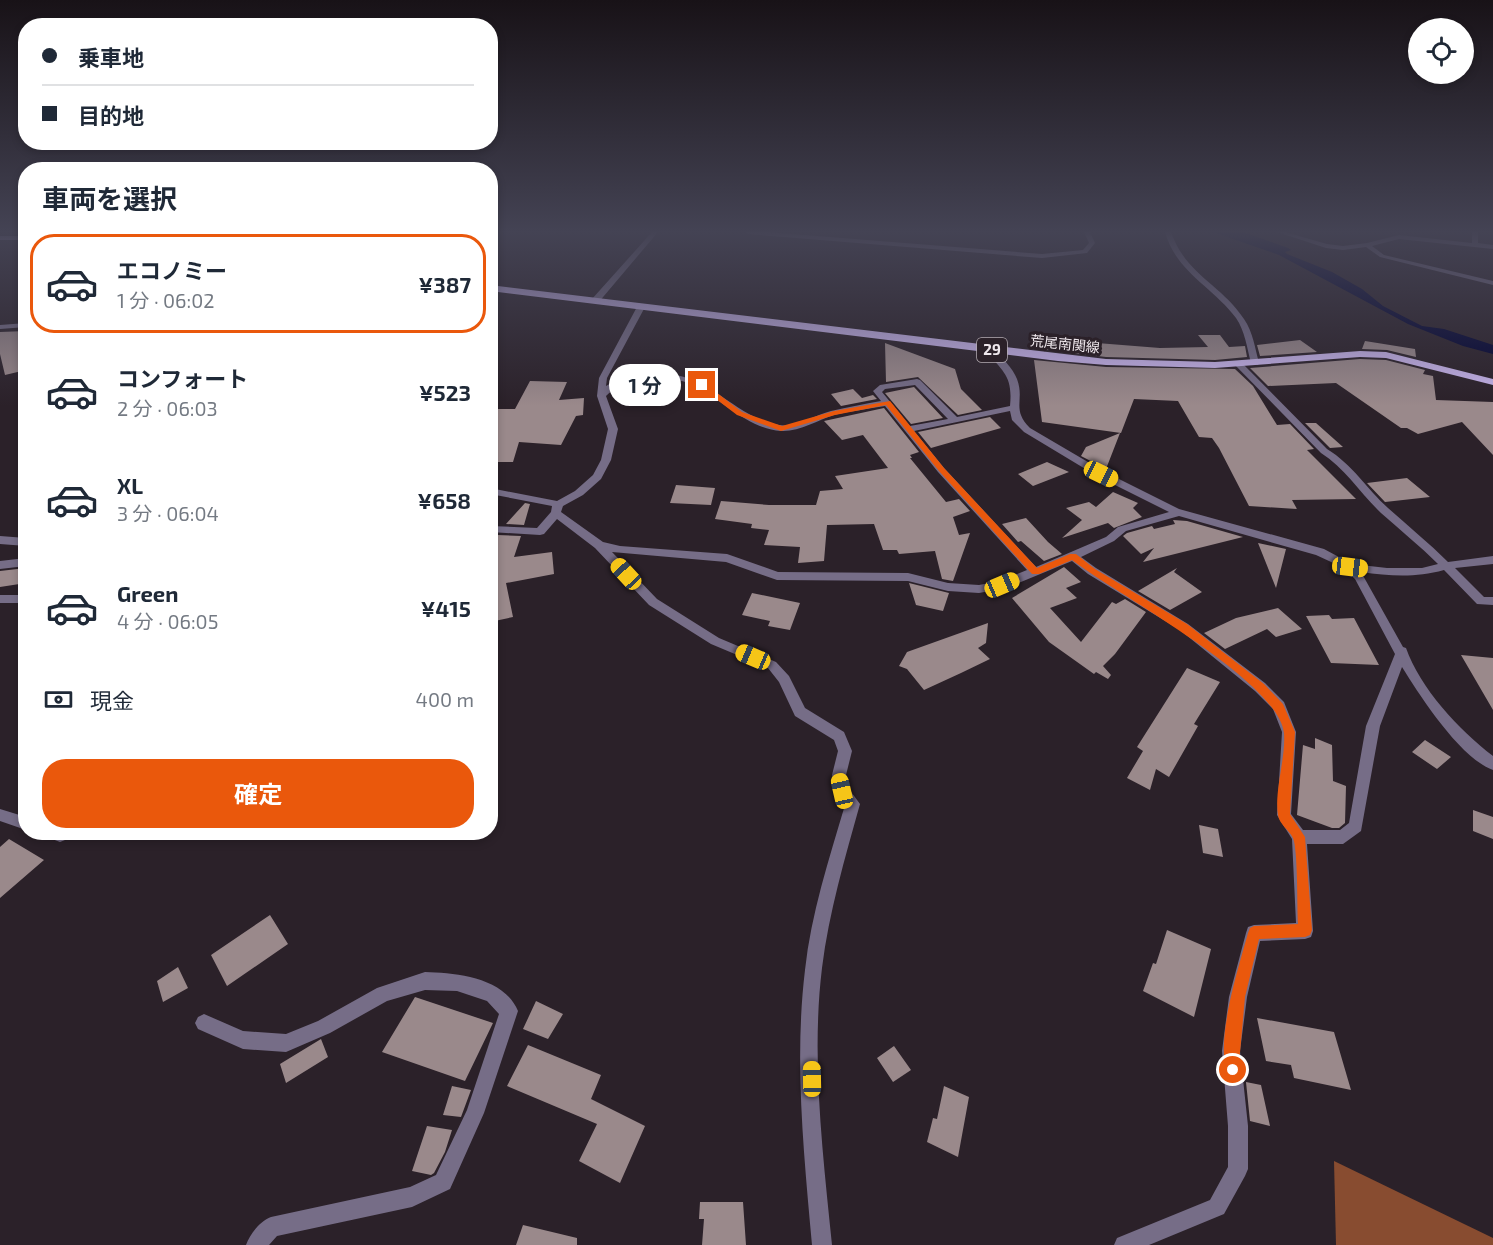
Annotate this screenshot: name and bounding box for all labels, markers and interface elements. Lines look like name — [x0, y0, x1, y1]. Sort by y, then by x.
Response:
map controls — [1408, 18, 1474, 84]
button: locate — [1408, 18, 1474, 84]
text: 乗車地 — [78, 44, 144, 70]
text: 目的地 — [78, 102, 144, 128]
text: 車両を選択 — [42, 182, 177, 214]
icon: car — [45, 257, 99, 311]
text: エコノミー — [117, 257, 227, 283]
text: ¥387 — [419, 271, 471, 297]
text: 1 分 · 06:02 — [117, 288, 215, 312]
street label: 荒尾南関線 — [1029, 331, 1101, 356]
road number: 29 — [977, 338, 1007, 362]
callout: 1 分 — [609, 364, 681, 406]
icon: car — [45, 365, 99, 419]
text: コンフォート — [117, 365, 248, 391]
route end — [688, 371, 715, 398]
text: 1 分 — [629, 373, 661, 397]
text: ¥523 — [419, 379, 471, 405]
text: 2 分 · 06:03 — [117, 396, 218, 420]
car — [1081, 458, 1121, 490]
text: XL — [117, 472, 143, 498]
icon: car — [45, 473, 99, 527]
text: ¥658 — [418, 487, 471, 513]
text: 3 分 · 06:04 — [117, 501, 219, 525]
car — [607, 555, 645, 593]
car — [1331, 556, 1369, 578]
car — [982, 570, 1022, 600]
text: Green — [117, 580, 179, 606]
icon: car — [45, 581, 99, 635]
text: ¥415 — [421, 595, 471, 621]
text: 4 分 · 06:05 — [117, 609, 218, 633]
car — [733, 642, 773, 672]
icon: cash — [42, 683, 75, 716]
text: 現金 — [90, 687, 134, 713]
text: 400 m — [416, 687, 474, 711]
button: 確定 — [42, 759, 474, 828]
car — [829, 771, 855, 811]
route start — [1219, 1056, 1246, 1083]
car — [803, 1061, 821, 1097]

